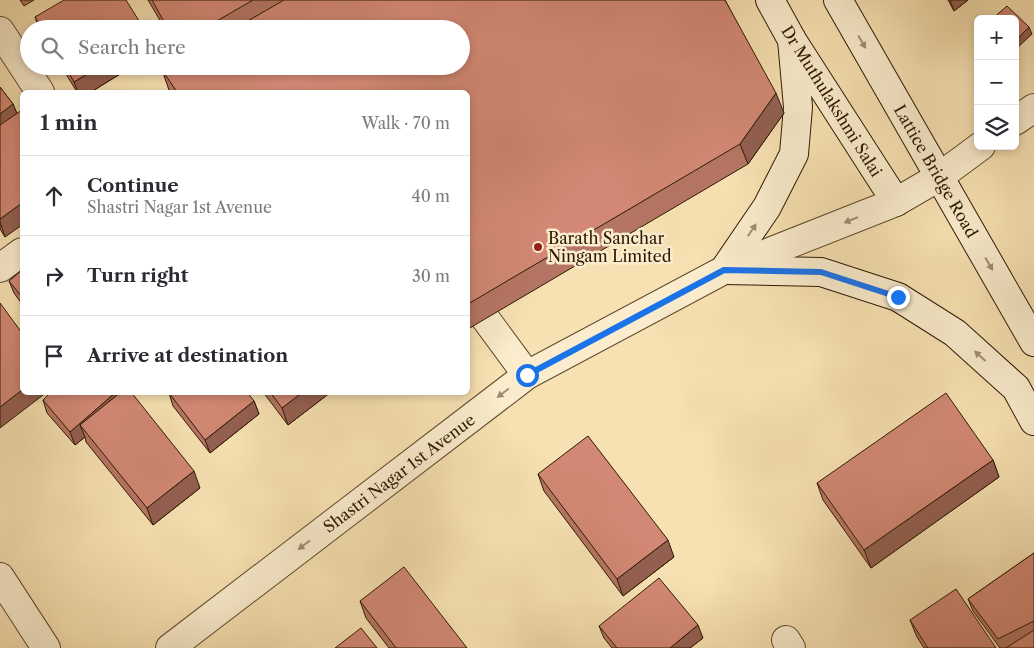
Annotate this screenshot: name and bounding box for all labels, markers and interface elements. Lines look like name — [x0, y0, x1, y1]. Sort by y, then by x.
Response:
map controls — [974, 15, 1019, 150]
button: + — [974, 15, 1019, 60]
search box — [20, 20, 470, 75]
street label: Dr Muthulakshmi Salai — [777, 22, 887, 180]
icon: search — [38, 34, 66, 62]
one-way arrow — [858, 35, 866, 50]
text: Search here — [78, 36, 186, 59]
button: − — [974, 60, 1019, 105]
street label: Lattice Bridge Road — [890, 101, 982, 241]
button: layers — [974, 105, 1019, 150]
text: 1 min — [40, 110, 98, 135]
text: Walk · 70 m — [362, 113, 450, 133]
text: Continue — [87, 174, 179, 197]
icon: ahead — [40, 182, 68, 210]
text: 40 m — [411, 186, 450, 206]
text: Shastri Nagar 1st Avenue — [87, 197, 272, 217]
one-way arrow — [843, 216, 858, 224]
one-way arrow — [747, 223, 756, 237]
place label: Barath Sanchar Ningam Limited — [548, 228, 672, 266]
marker: Barath Sanchar Ningam Limited — [532, 241, 544, 253]
one-way arrow — [985, 258, 994, 271]
icon: right — [40, 262, 68, 290]
text: Turn right — [87, 264, 188, 287]
text: 30 m — [412, 266, 450, 286]
route end — [887, 286, 910, 309]
icon: arrive — [40, 342, 68, 370]
text: Arrive at destination — [87, 344, 288, 367]
one-way arrow — [973, 350, 986, 361]
route start — [516, 364, 539, 387]
one-way arrow — [497, 388, 510, 399]
street label: Shastri Nagar 1st Avenue — [319, 409, 479, 537]
one-way arrow — [298, 540, 311, 551]

